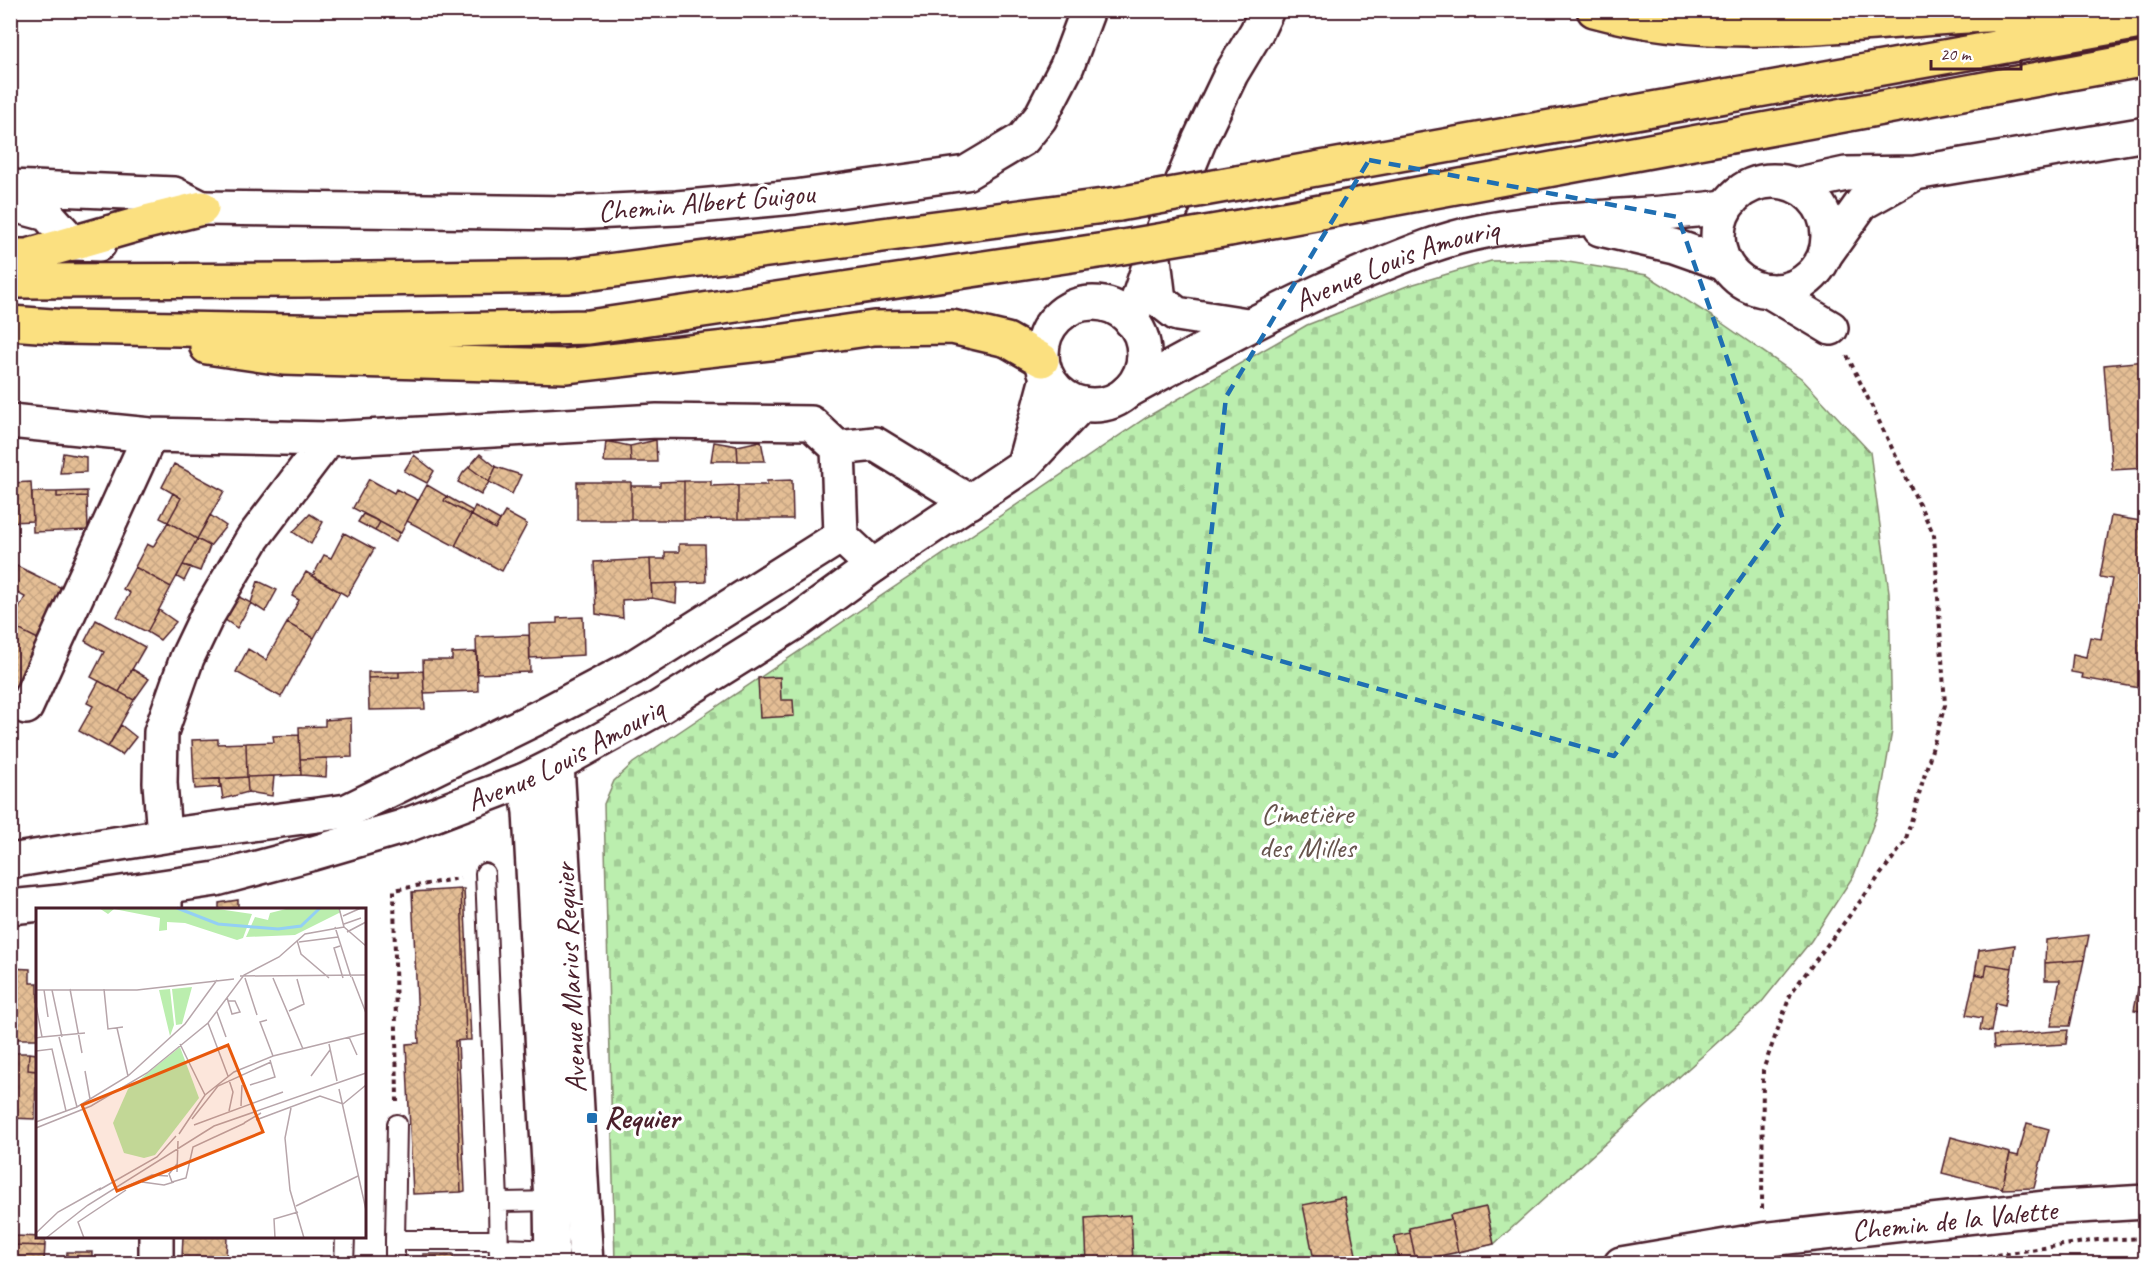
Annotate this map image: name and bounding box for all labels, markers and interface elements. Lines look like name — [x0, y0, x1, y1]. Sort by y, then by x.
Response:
scale bar — [1931, 33, 2021, 71]
text: 20 m — [1940, 43, 1973, 65]
street label: Chemin Albert Guigou — [596, 173, 818, 230]
street label: Avenue Louis Amouriq — [1288, 210, 1504, 320]
street label: Avenue Louis Amouriq — [461, 689, 673, 820]
park label: Cimetière des Milles — [1259, 794, 1358, 866]
street label: Avenue Marius Requier — [545, 860, 595, 1094]
inset map — [36, 908, 366, 1238]
place label: Requier — [604, 1099, 682, 1137]
marker: Requier — [585, 1111, 599, 1125]
street label: Chemin de la Valette — [1849, 1190, 2061, 1250]

